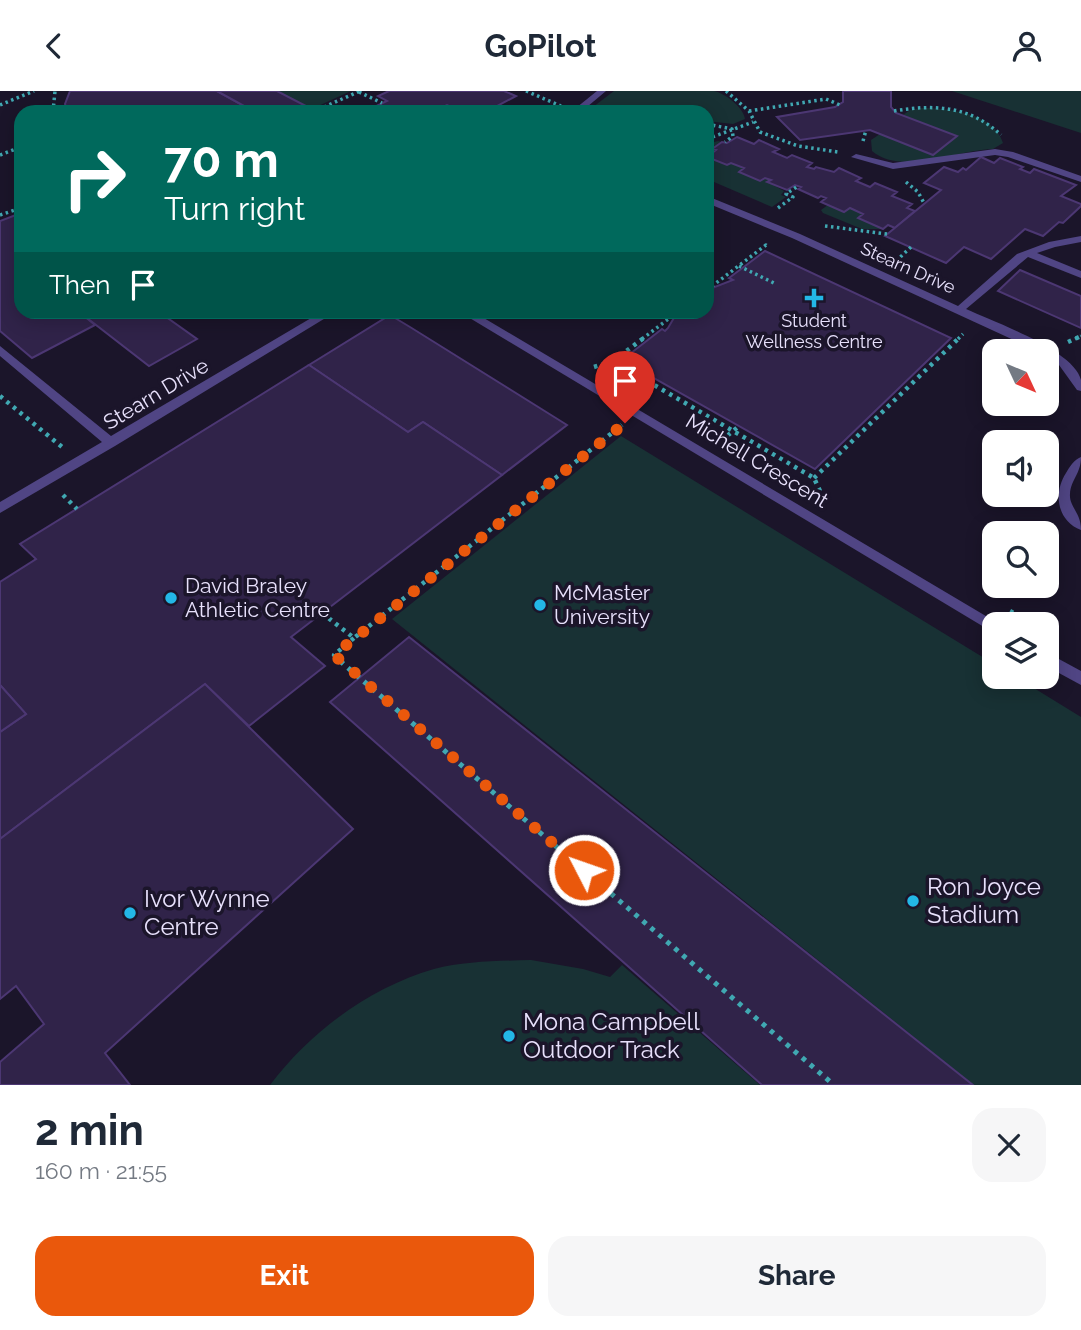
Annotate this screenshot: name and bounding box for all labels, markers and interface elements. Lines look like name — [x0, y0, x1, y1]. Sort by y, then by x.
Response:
icon: back — [35, 27, 73, 65]
text: GoPilot — [485, 27, 596, 64]
icon: person — [1008, 27, 1046, 65]
text: 70 m — [164, 131, 279, 188]
icon: right — [49, 133, 140, 224]
text: Turn right — [164, 190, 305, 227]
street label: Stearn Drive — [858, 237, 959, 298]
icon: arrive — [124, 266, 162, 304]
text: Then — [49, 270, 110, 300]
marker: Student Wellness Centre — [804, 288, 824, 308]
place label: Student Wellness Centre — [746, 310, 883, 352]
north arrow — [982, 339, 1059, 417]
map controls — [982, 339, 1059, 689]
pin — [595, 351, 655, 423]
street label: Stearn Drive — [99, 352, 213, 435]
icon: arrive — [606, 362, 644, 400]
street label: Michell Crescent — [681, 408, 833, 513]
button: sound — [982, 430, 1059, 507]
button: search — [982, 521, 1059, 598]
place label: David Braley Athletic Centre — [185, 573, 330, 622]
place label: McMaster University — [554, 580, 651, 629]
marker: David Braley Athletic Centre — [163, 590, 179, 606]
marker: McMaster University — [532, 597, 548, 613]
button: layers — [982, 612, 1059, 689]
position arrow — [547, 833, 621, 907]
place label: Ron Joyce Stadium — [927, 872, 1041, 929]
place label: Ivor Wynne Centre — [144, 884, 270, 941]
marker: Ron Joyce Stadium — [905, 893, 921, 909]
marker: Ivor Wynne Centre — [122, 905, 138, 921]
place label: Mona Campbell Outdoor Track — [523, 1007, 700, 1064]
marker: Mona Campbell Outdoor Track — [501, 1028, 517, 1044]
text: 2 min — [35, 1106, 144, 1155]
button: close — [972, 1108, 1046, 1182]
text: 160 m · 21:55 — [35, 1157, 167, 1184]
button: Exit — [35, 1236, 534, 1316]
button: Share — [548, 1236, 1046, 1316]

